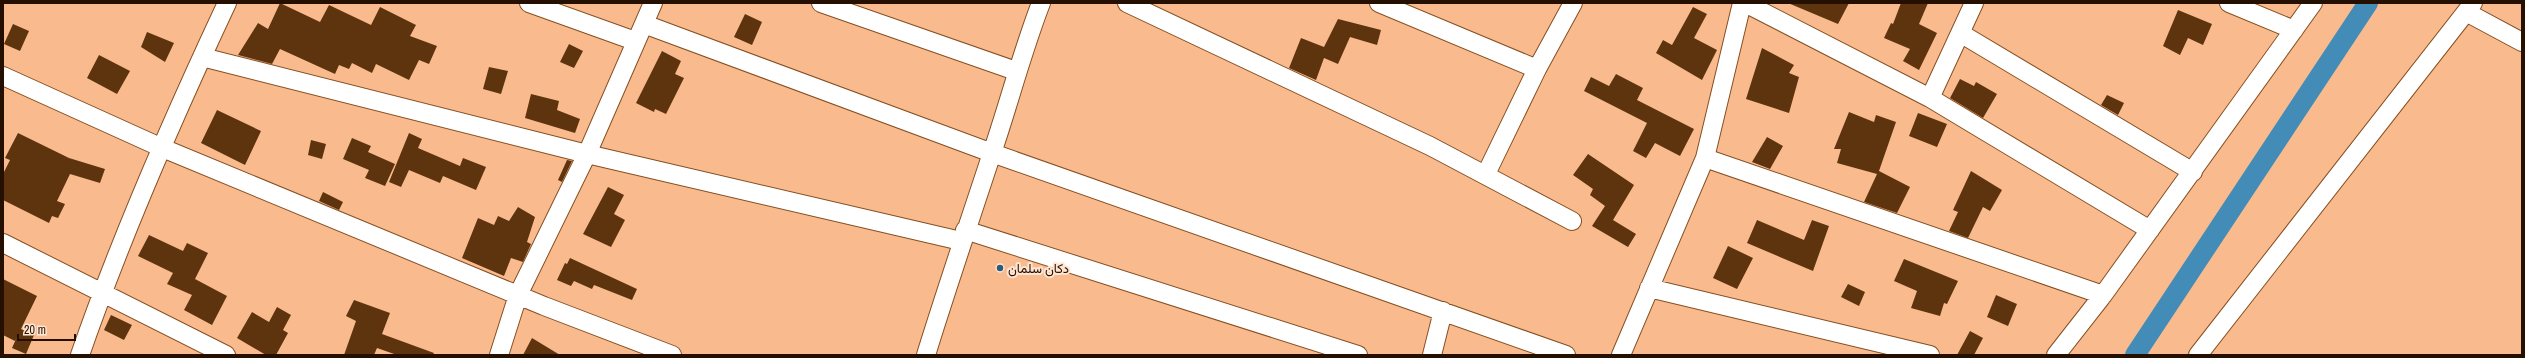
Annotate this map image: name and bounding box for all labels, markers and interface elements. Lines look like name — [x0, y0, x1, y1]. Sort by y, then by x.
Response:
place label: دكان سلمان — [1008, 260, 1069, 277]
marker: دكان سلمان — [995, 263, 1005, 273]
scale bar — [18, 316, 75, 342]
text: 20 m — [24, 322, 46, 338]

